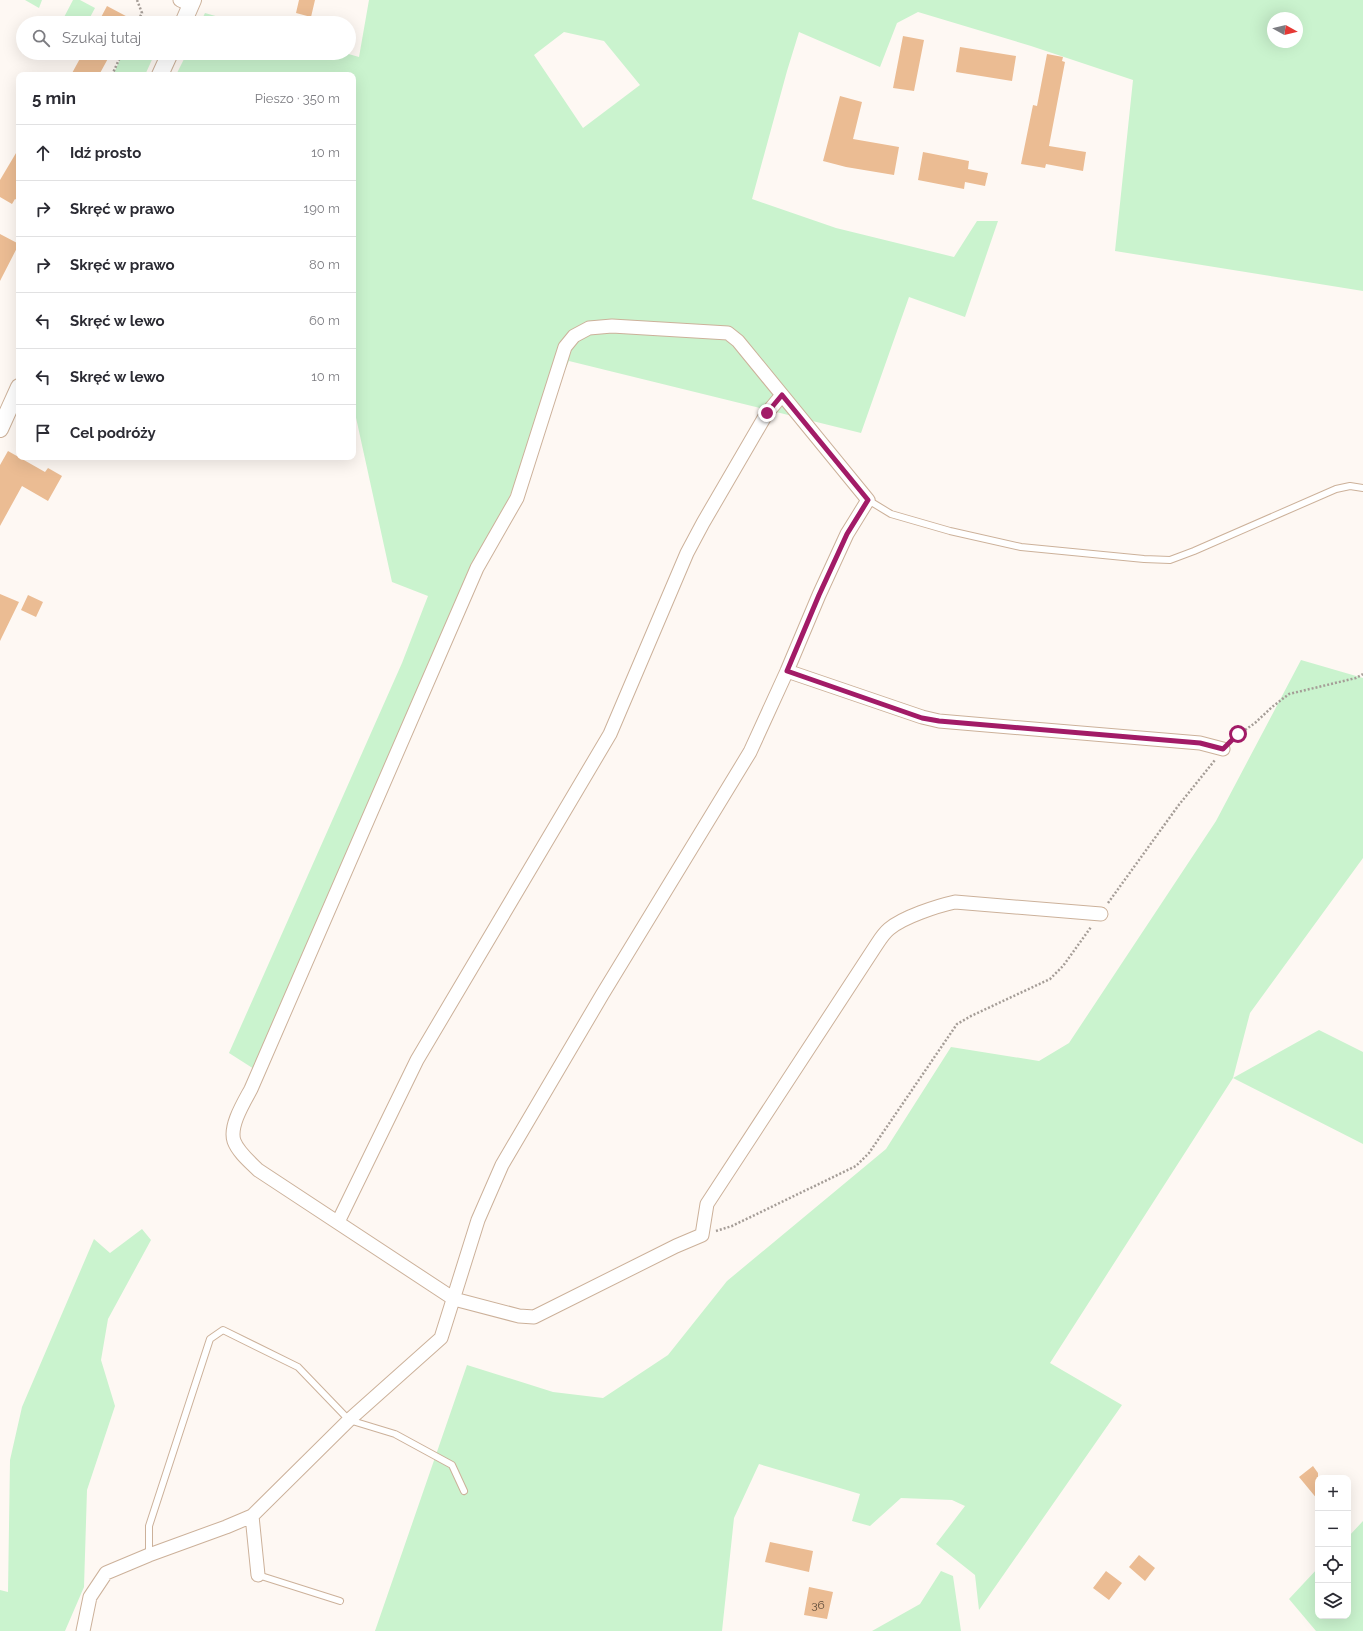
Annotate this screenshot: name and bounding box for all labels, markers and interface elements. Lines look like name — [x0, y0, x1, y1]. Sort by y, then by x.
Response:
north arrow — [1267, 12, 1303, 48]
search box — [16, 16, 356, 60]
icon: search — [30, 27, 52, 49]
text: Szukaj tutaj — [62, 29, 141, 47]
text: 5 min — [32, 88, 76, 108]
text: Pieszo · 350 m — [255, 91, 340, 106]
icon: ahead — [32, 142, 54, 164]
text: Idź prosto — [70, 144, 141, 162]
text: 10 m — [311, 145, 340, 160]
icon: right — [32, 198, 54, 220]
text: Skręć w prawo — [70, 200, 175, 218]
text: 190 m — [304, 201, 340, 216]
icon: right — [32, 254, 54, 276]
text: Skręć w prawo — [70, 256, 175, 274]
text: 80 m — [309, 257, 340, 272]
icon: left — [32, 310, 54, 332]
text: Skręć w lewo — [70, 312, 165, 330]
text: 60 m — [309, 313, 340, 328]
icon: left — [32, 366, 54, 388]
text: Skręć w lewo — [70, 368, 165, 386]
text: 10 m — [311, 369, 340, 384]
route end — [758, 404, 776, 422]
icon: arrive — [32, 422, 54, 444]
text: Cel podróży — [70, 424, 156, 442]
route start — [1229, 725, 1247, 743]
map controls — [1315, 1475, 1351, 1619]
button: + — [1315, 1475, 1351, 1511]
button: − — [1315, 1511, 1351, 1547]
button: locate — [1315, 1547, 1351, 1583]
button: layers — [1315, 1583, 1351, 1619]
house number: 36 — [811, 1598, 825, 1612]

